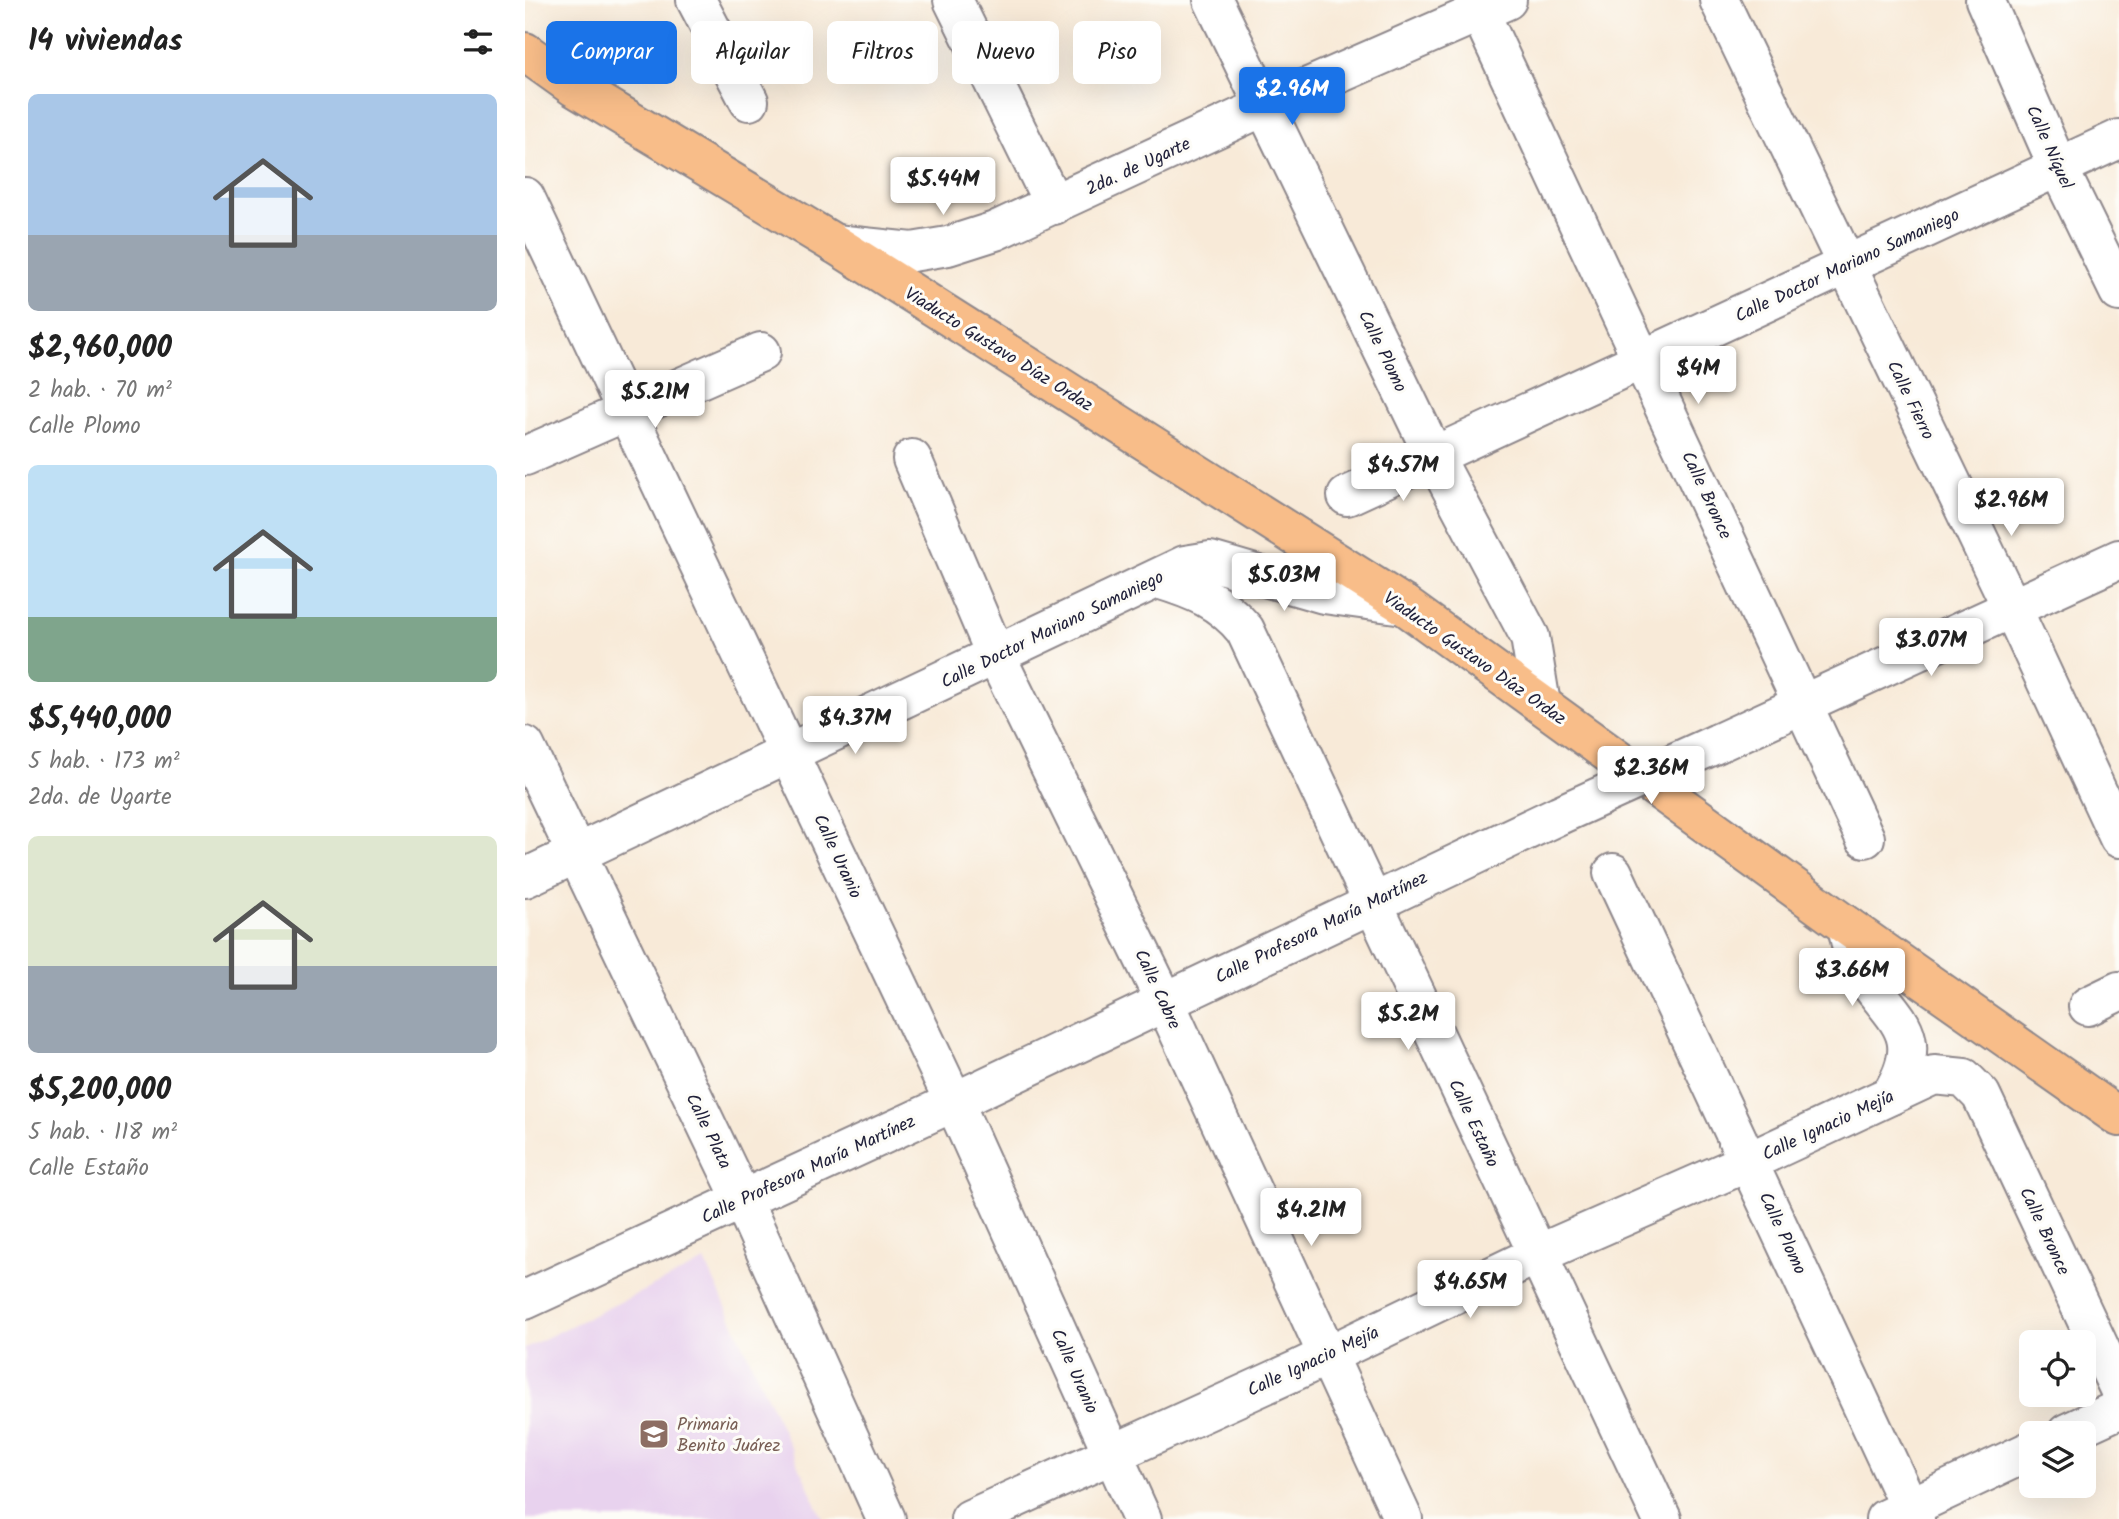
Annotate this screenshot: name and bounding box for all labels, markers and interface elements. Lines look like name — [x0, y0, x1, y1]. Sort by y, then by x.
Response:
text: 14 viviendas — [28, 18, 183, 66]
chip: Comprar — [546, 21, 677, 84]
chip: Alquilar — [691, 21, 813, 84]
chip: Filtros — [827, 21, 938, 84]
chip: Nuevo — [952, 21, 1059, 84]
chip: Piso — [1073, 21, 1161, 84]
icon: filters — [459, 23, 497, 61]
pin: $2.96M — [1235, 68, 1349, 127]
text: $2.96M — [1255, 72, 1329, 108]
street label: Calle Níquel — [2017, 101, 2080, 195]
street label: 2da. de Ugarte — [1082, 130, 1196, 204]
icon: home — [200, 140, 326, 266]
pin: $5.44M — [886, 158, 1000, 217]
text: $5.44M — [906, 162, 980, 198]
street label: Calle Doctor Mariano Samaniego — [1730, 201, 1965, 331]
street label: Viaducto Gustavo Díaz Ordaz — [898, 280, 1098, 420]
street label: Calle Plomo — [1349, 306, 1414, 398]
text: $2,960,000 — [28, 325, 172, 373]
pin: $4M — [1664, 346, 1732, 406]
text: $4M — [1676, 351, 1720, 387]
street label: Calle Fierro — [1878, 356, 1941, 445]
pin: $5.21M — [598, 370, 712, 430]
text: 2 hab. · 70 m² — [28, 373, 172, 409]
text: $5.21M — [621, 375, 689, 411]
text: Calle Plomo — [28, 409, 141, 445]
pin: $4.57M — [1346, 444, 1460, 503]
street label: Calle Bronce — [1672, 447, 1739, 545]
text: $4.57M — [1367, 448, 1439, 484]
pin: $2.96M — [1954, 478, 2068, 538]
text: $2.96M — [1974, 483, 2048, 519]
icon: home — [200, 511, 326, 637]
pin: $5.03M — [1227, 554, 1341, 613]
text: $5.03M — [1248, 558, 1320, 594]
street label: Calle Doctor Mariano Samaniego — [936, 564, 1169, 697]
street label: Viaducto Gustavo Díaz Ordaz — [1377, 585, 1572, 734]
pin: $3.07M — [1874, 618, 1988, 678]
text: $3.07M — [1895, 623, 1967, 659]
text: $5,440,000 — [28, 696, 171, 744]
pin: $4.37M — [798, 696, 912, 756]
text: $4.37M — [819, 701, 891, 737]
text: 5 hab. · 173 m² — [28, 744, 180, 780]
pin: $2.36M — [1594, 746, 1708, 806]
text: $2.36M — [1614, 751, 1688, 787]
text: 2da. de Ugarte — [28, 780, 172, 816]
street label: Calle Uranio — [804, 809, 869, 904]
street label: Calle Profesora María Martínez — [1210, 864, 1433, 993]
icon: home — [200, 882, 326, 1008]
street label: Calle Cobre — [1125, 945, 1188, 1035]
pin: $3.66M — [1795, 948, 1909, 1008]
text: $3.66M — [1815, 953, 1889, 989]
pin: $5.2M — [1359, 992, 1457, 1052]
text: $5.2M — [1377, 997, 1439, 1033]
text: $5,200,000 — [28, 1067, 171, 1115]
street label: Calle Estaño — [1439, 1075, 1506, 1173]
street label: Calle Ignacio Mejía — [1758, 1083, 1899, 1170]
street label: Calle Plata — [677, 1089, 739, 1175]
street label: Calle Profesora María Martínez — [697, 1108, 921, 1233]
text: 5 hab. · 118 m² — [28, 1115, 177, 1151]
text: Calle Estaño — [28, 1151, 149, 1187]
street label: Calle Bronce — [2010, 1183, 2077, 1281]
pin: $4.21M — [1254, 1188, 1368, 1248]
street label: Calle Plomo — [1750, 1188, 1813, 1280]
text: $4.21M — [1276, 1193, 1346, 1229]
pin: $4.65M — [1413, 1260, 1527, 1320]
text: $4.65M — [1433, 1265, 1507, 1301]
street label: Calle Ignacio Mejía — [1243, 1319, 1384, 1406]
street label: Calle Uranio — [1042, 1324, 1105, 1419]
map controls — [2019, 1330, 2096, 1498]
button: locate — [2019, 1330, 2096, 1407]
place label: Primaria Benito Juárez — [677, 1411, 780, 1461]
school or university icon: Primaria Benito Juárez — [637, 1417, 671, 1451]
button: layers — [2019, 1421, 2096, 1498]

